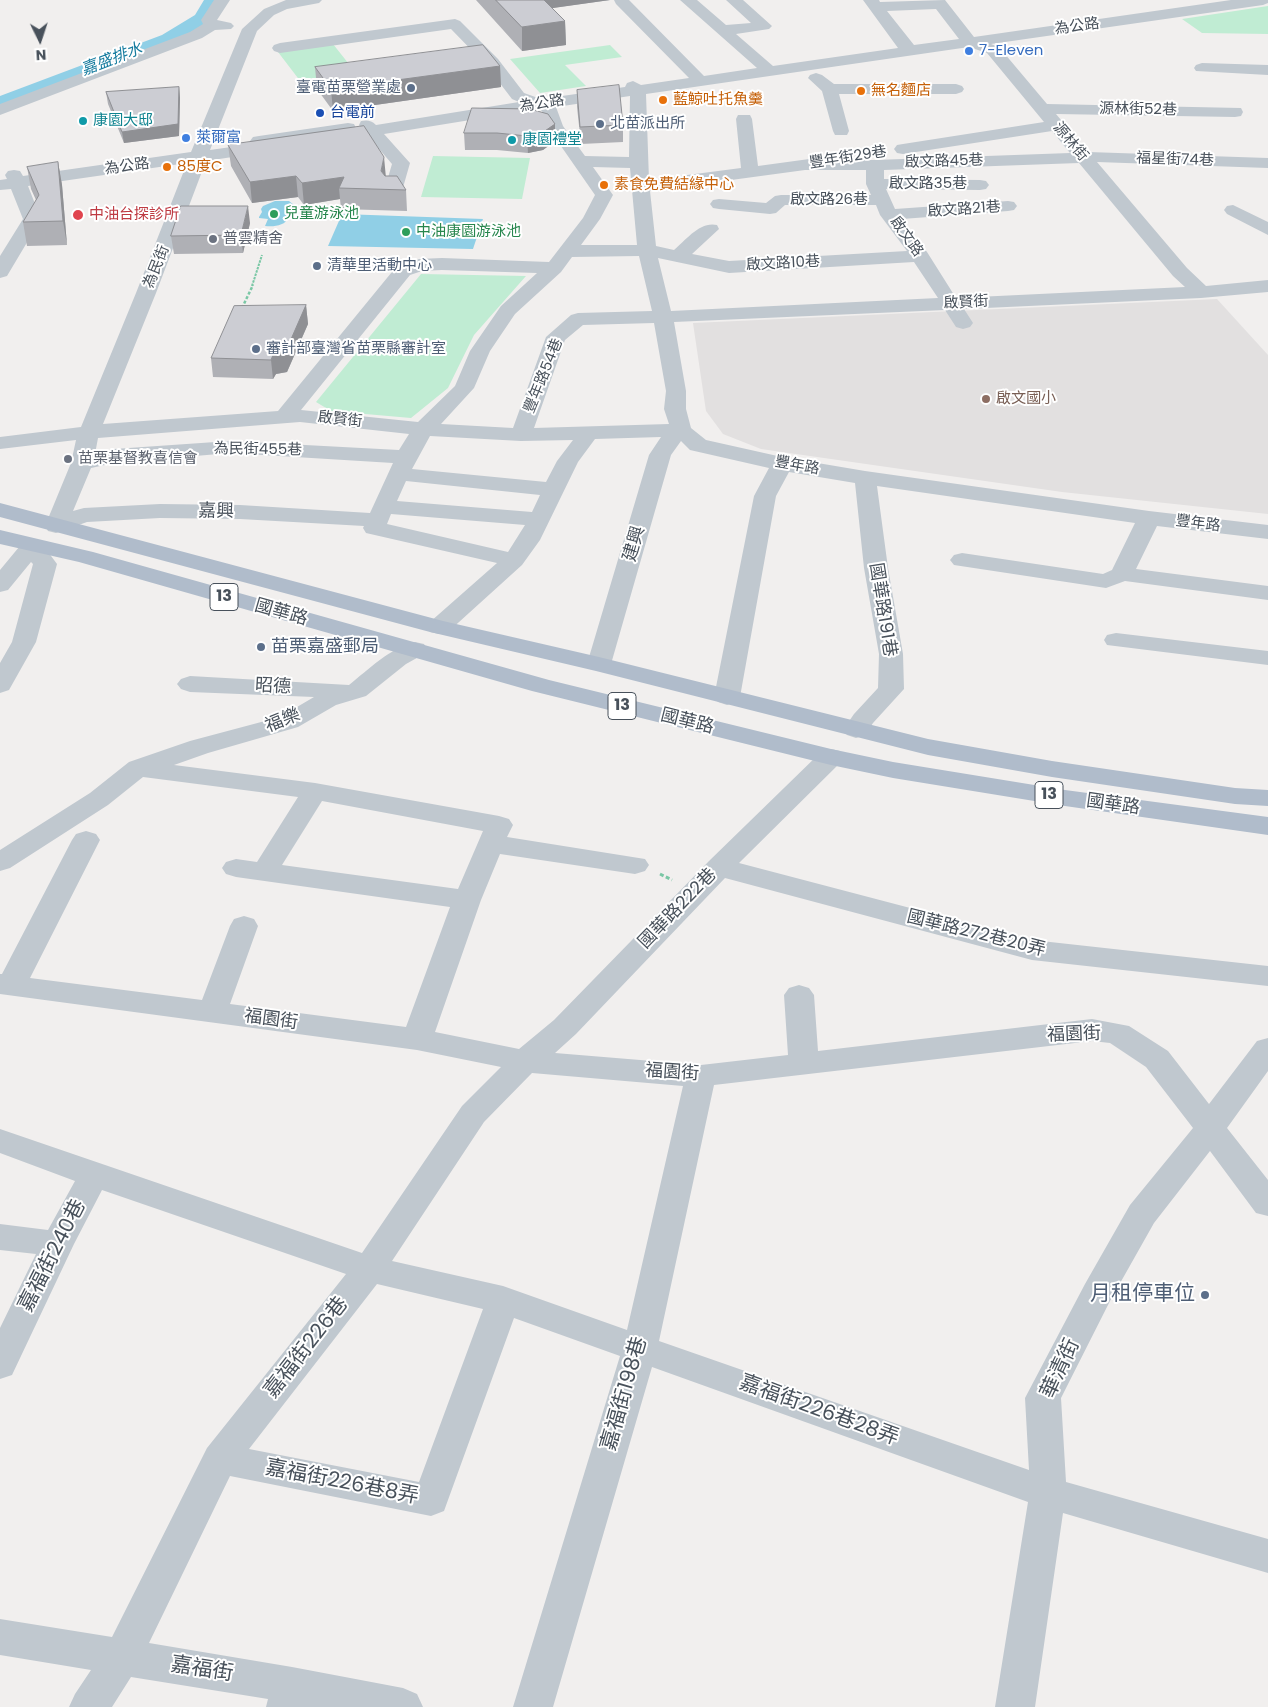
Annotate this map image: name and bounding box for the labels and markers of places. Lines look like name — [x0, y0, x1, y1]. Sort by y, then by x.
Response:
place label: 7-Eleven — [979, 42, 1043, 60]
marker: 7-Eleven — [963, 45, 975, 57]
place label: 臺電苗栗營業處 — [296, 79, 401, 97]
marker: 臺電苗栗營業處 — [405, 82, 417, 94]
place label: 無名麵店 — [871, 82, 931, 100]
marker: 無名麵店 — [855, 85, 867, 97]
place label: 藍鯨吐托魚羹 — [673, 91, 763, 109]
marker: 藍鯨吐托魚羹 — [657, 94, 669, 106]
place label: 台電前 — [330, 104, 375, 122]
marker: 台電前 — [314, 107, 326, 119]
place label: 康園大邸 — [93, 112, 153, 130]
marker: 康園大邸 — [77, 115, 89, 127]
place label: 北苗派出所 — [610, 115, 685, 133]
marker: 北苗派出所 — [594, 118, 606, 130]
place label: 萊爾富 — [196, 129, 241, 147]
place label: 康園禮堂 — [522, 131, 582, 149]
marker: 萊爾富 — [180, 132, 192, 144]
marker: 康園禮堂 — [506, 134, 518, 146]
place label: 85度C — [177, 158, 222, 176]
marker: 85度C — [161, 161, 173, 173]
place label: 素食免費結緣中心 — [614, 176, 734, 194]
marker: 素食免費結緣中心 — [598, 179, 610, 191]
place label: 兒童游泳池 — [284, 205, 359, 223]
place label: 中油台探診所 — [89, 206, 179, 224]
marker: 中油台探診所 — [71, 208, 85, 222]
marker: 兒童游泳池 — [268, 208, 280, 220]
place label: 中油康園游泳池 — [416, 223, 521, 241]
marker: 中油康園游泳池 — [400, 226, 412, 238]
place label: 普雲精舍 — [223, 230, 283, 248]
marker: 普雲精舍 — [207, 233, 219, 245]
place label: 清華里活動中心 — [327, 257, 432, 275]
marker: 清華里活動中心 — [311, 260, 323, 272]
place label: 審計部臺灣省苗栗縣審計室 — [266, 340, 446, 358]
marker: 審計部臺灣省苗栗縣審計室 — [250, 343, 262, 355]
place label: 啟文國小 — [996, 390, 1056, 408]
marker: 啟文國小 — [980, 393, 992, 405]
place label: 苗栗基督教喜信會 — [78, 450, 198, 468]
marker: 苗栗基督教喜信會 — [62, 453, 74, 465]
place label: 苗栗嘉盛郵局 — [271, 636, 379, 658]
marker: 苗栗嘉盛郵局 — [255, 641, 267, 653]
place label: 月租停車位 — [1090, 1282, 1195, 1308]
marker: 月租停車位 — [1199, 1289, 1211, 1301]

